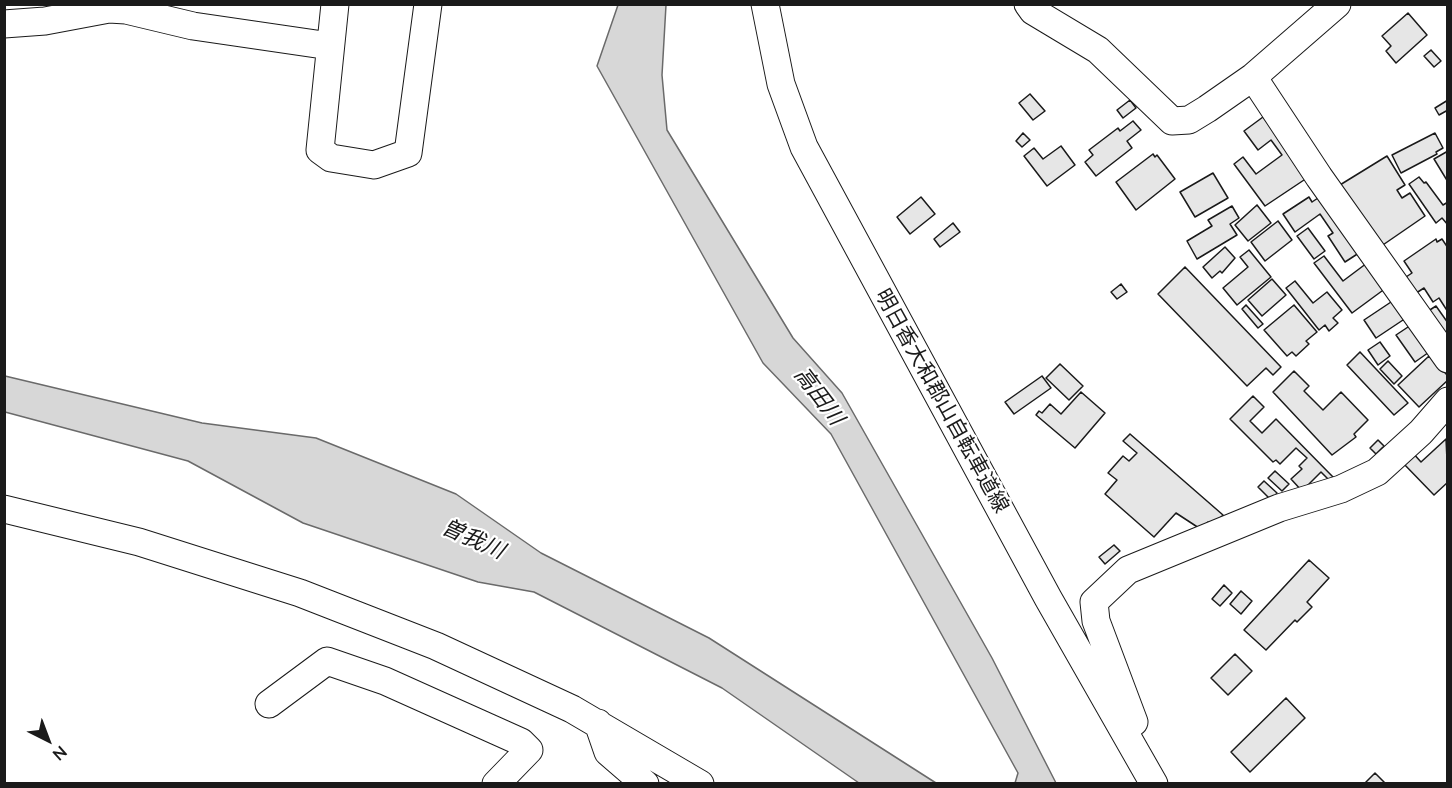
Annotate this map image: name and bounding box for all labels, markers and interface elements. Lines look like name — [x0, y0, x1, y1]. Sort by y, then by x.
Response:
street label: 明日香大和郡山自転車道線 — [870, 285, 1014, 517]
water label: 高田川 — [789, 362, 849, 430]
water label: 曽我川 — [437, 514, 509, 564]
north arrow — [18, 710, 78, 770]
text: N — [49, 743, 71, 765]

